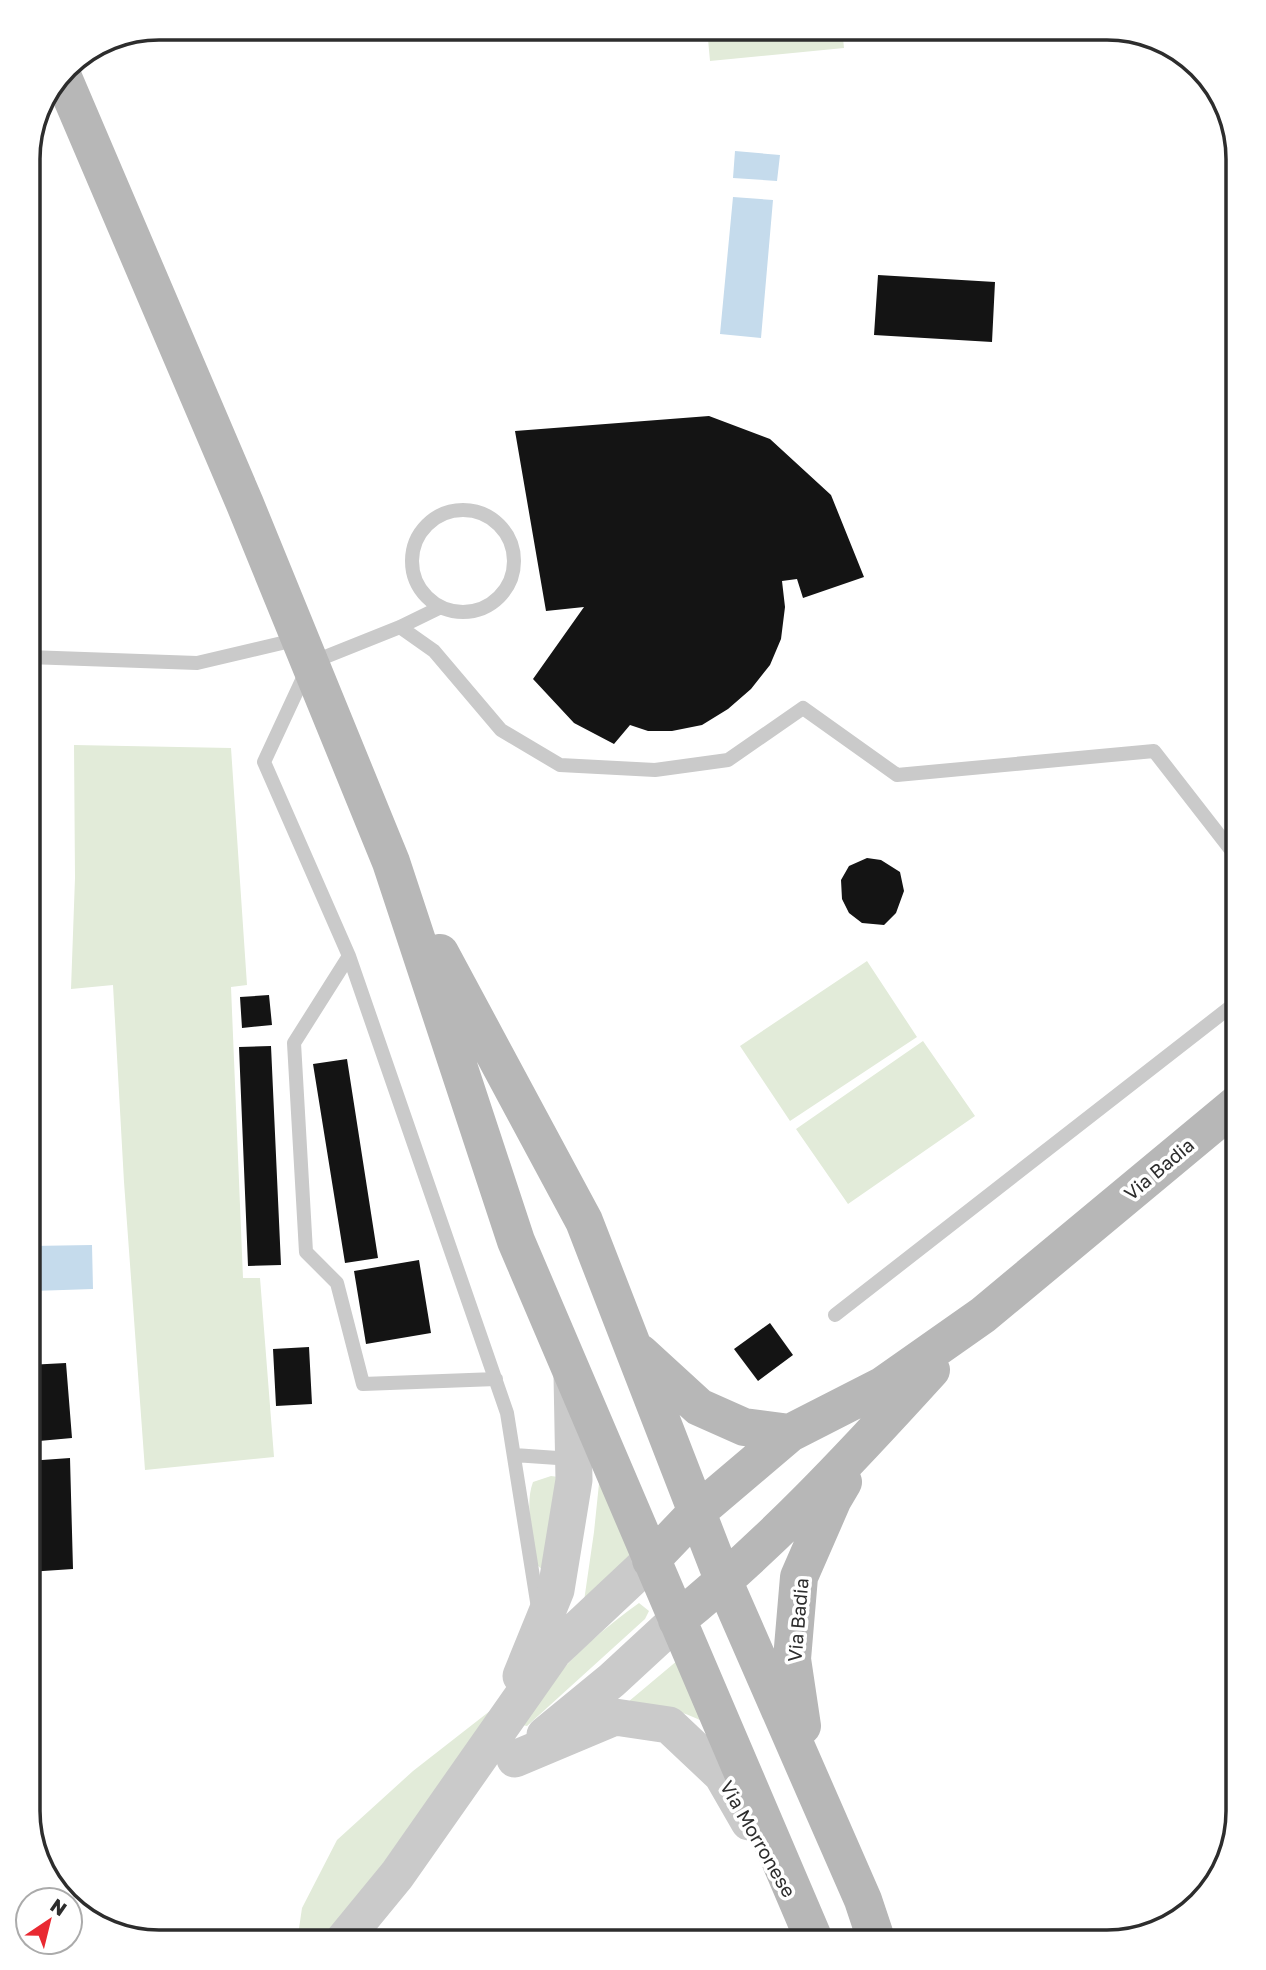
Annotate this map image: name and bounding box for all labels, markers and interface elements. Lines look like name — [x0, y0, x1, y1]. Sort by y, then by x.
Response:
street label: Via Badia — [1119, 1133, 1198, 1205]
street label: Via Badia — [782, 1577, 813, 1663]
street label: Via Morronese — [716, 1776, 801, 1901]
north arrow — [14, 1886, 84, 1956]
text: N — [47, 1893, 72, 1920]

